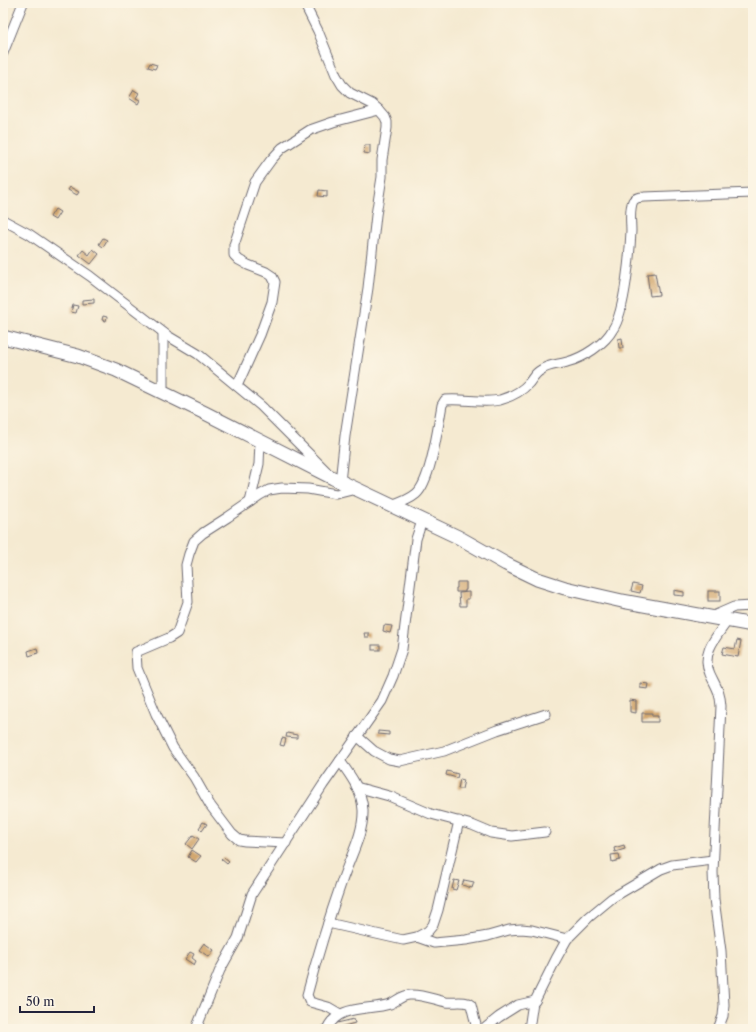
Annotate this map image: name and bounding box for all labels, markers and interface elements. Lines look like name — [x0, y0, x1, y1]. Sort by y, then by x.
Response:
scale bar — [20, 988, 94, 1014]
text: 50 m — [26, 994, 55, 1009]

